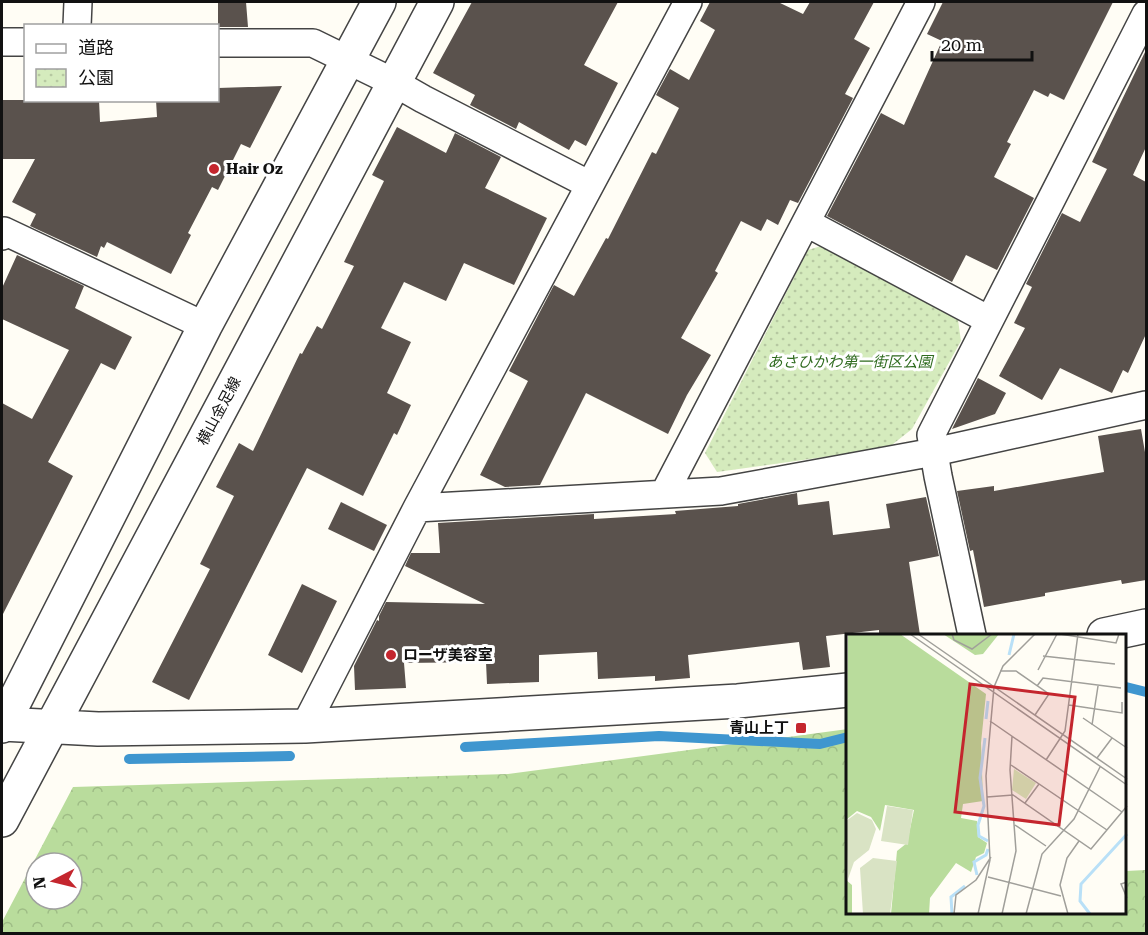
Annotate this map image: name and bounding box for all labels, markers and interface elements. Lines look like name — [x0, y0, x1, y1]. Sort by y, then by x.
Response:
legend — [24, 24, 219, 102]
scale bar — [932, 24, 1032, 62]
text: 20 m — [941, 34, 982, 55]
text: 道路 — [78, 37, 114, 58]
text: 公園 — [78, 67, 114, 88]
place label: Hair Oz — [226, 160, 283, 178]
marker: Hair Oz — [207, 162, 221, 176]
park label: あさひかわ第一街区公園 — [767, 353, 934, 371]
street label: 横山金足線 — [193, 374, 245, 448]
inset map — [846, 634, 1127, 914]
place label: ローザ美容室 — [403, 646, 493, 664]
marker: ローザ美容室 — [384, 648, 398, 662]
place label: 青山上丁 — [729, 719, 789, 737]
marker: 青山上丁 — [794, 721, 808, 735]
north arrow — [24, 851, 84, 911]
text: N — [29, 875, 50, 890]

